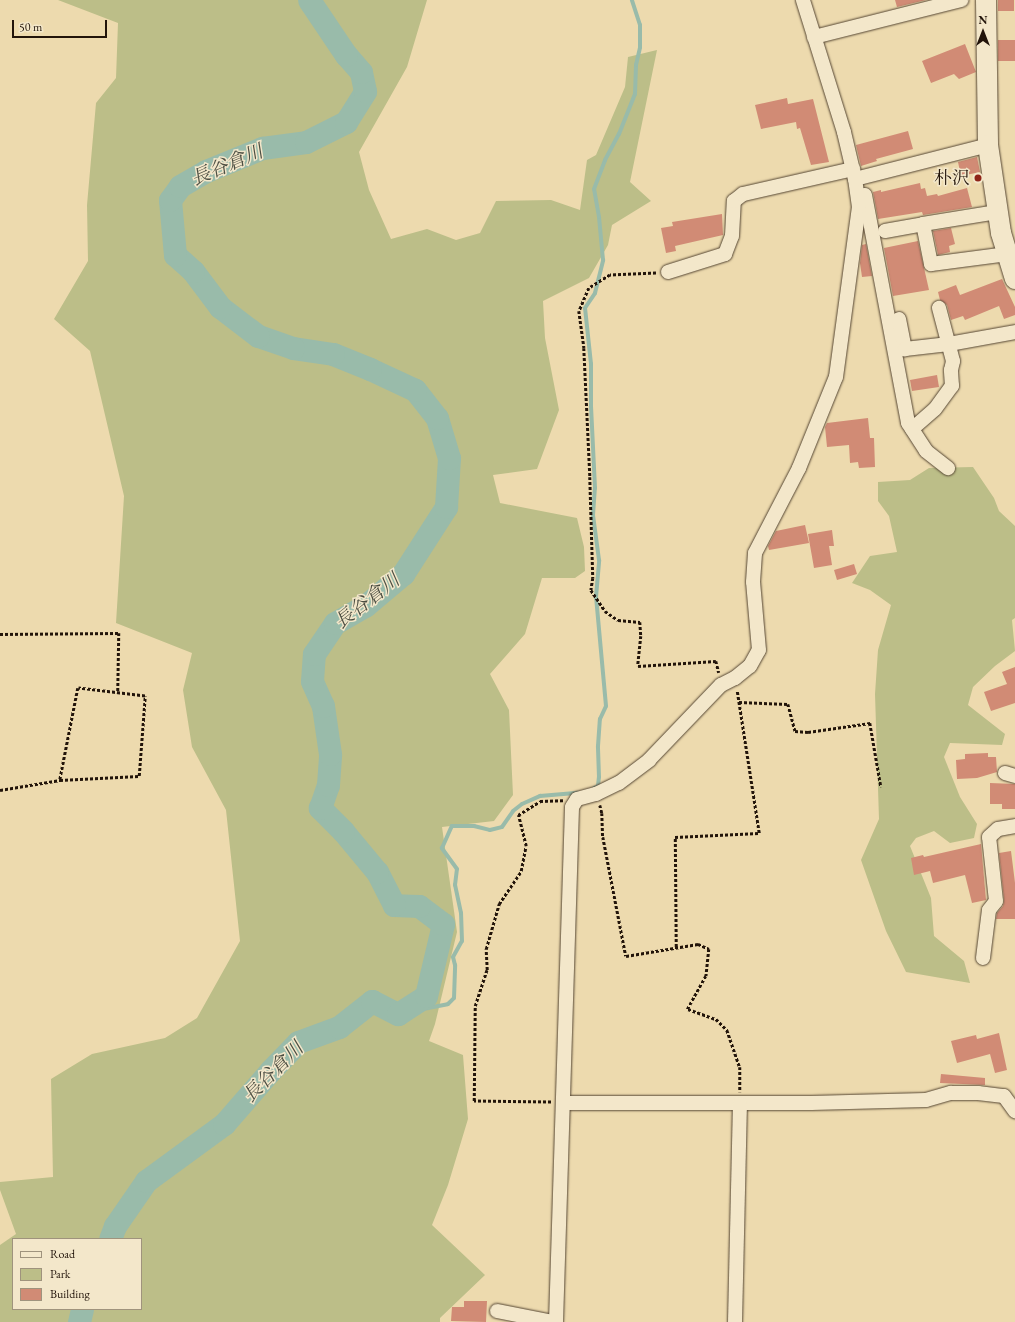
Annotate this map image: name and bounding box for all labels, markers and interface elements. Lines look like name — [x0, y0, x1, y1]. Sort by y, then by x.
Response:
scale bar — [14, 12, 109, 38]
north arrow — [963, 12, 1003, 52]
text: N — [979, 13, 987, 27]
text: 50 m — [19, 19, 42, 35]
water label: 長谷倉川 — [188, 140, 266, 190]
place label: 朴沢 — [934, 167, 970, 189]
marker: 朴沢 — [973, 173, 983, 183]
water label: 長谷倉川 — [330, 569, 404, 633]
water label: 長谷倉川 — [238, 1037, 308, 1107]
legend — [12, 1238, 142, 1310]
text: Road — [50, 1246, 75, 1262]
text: Park — [50, 1266, 70, 1282]
text: Building — [50, 1286, 90, 1302]

